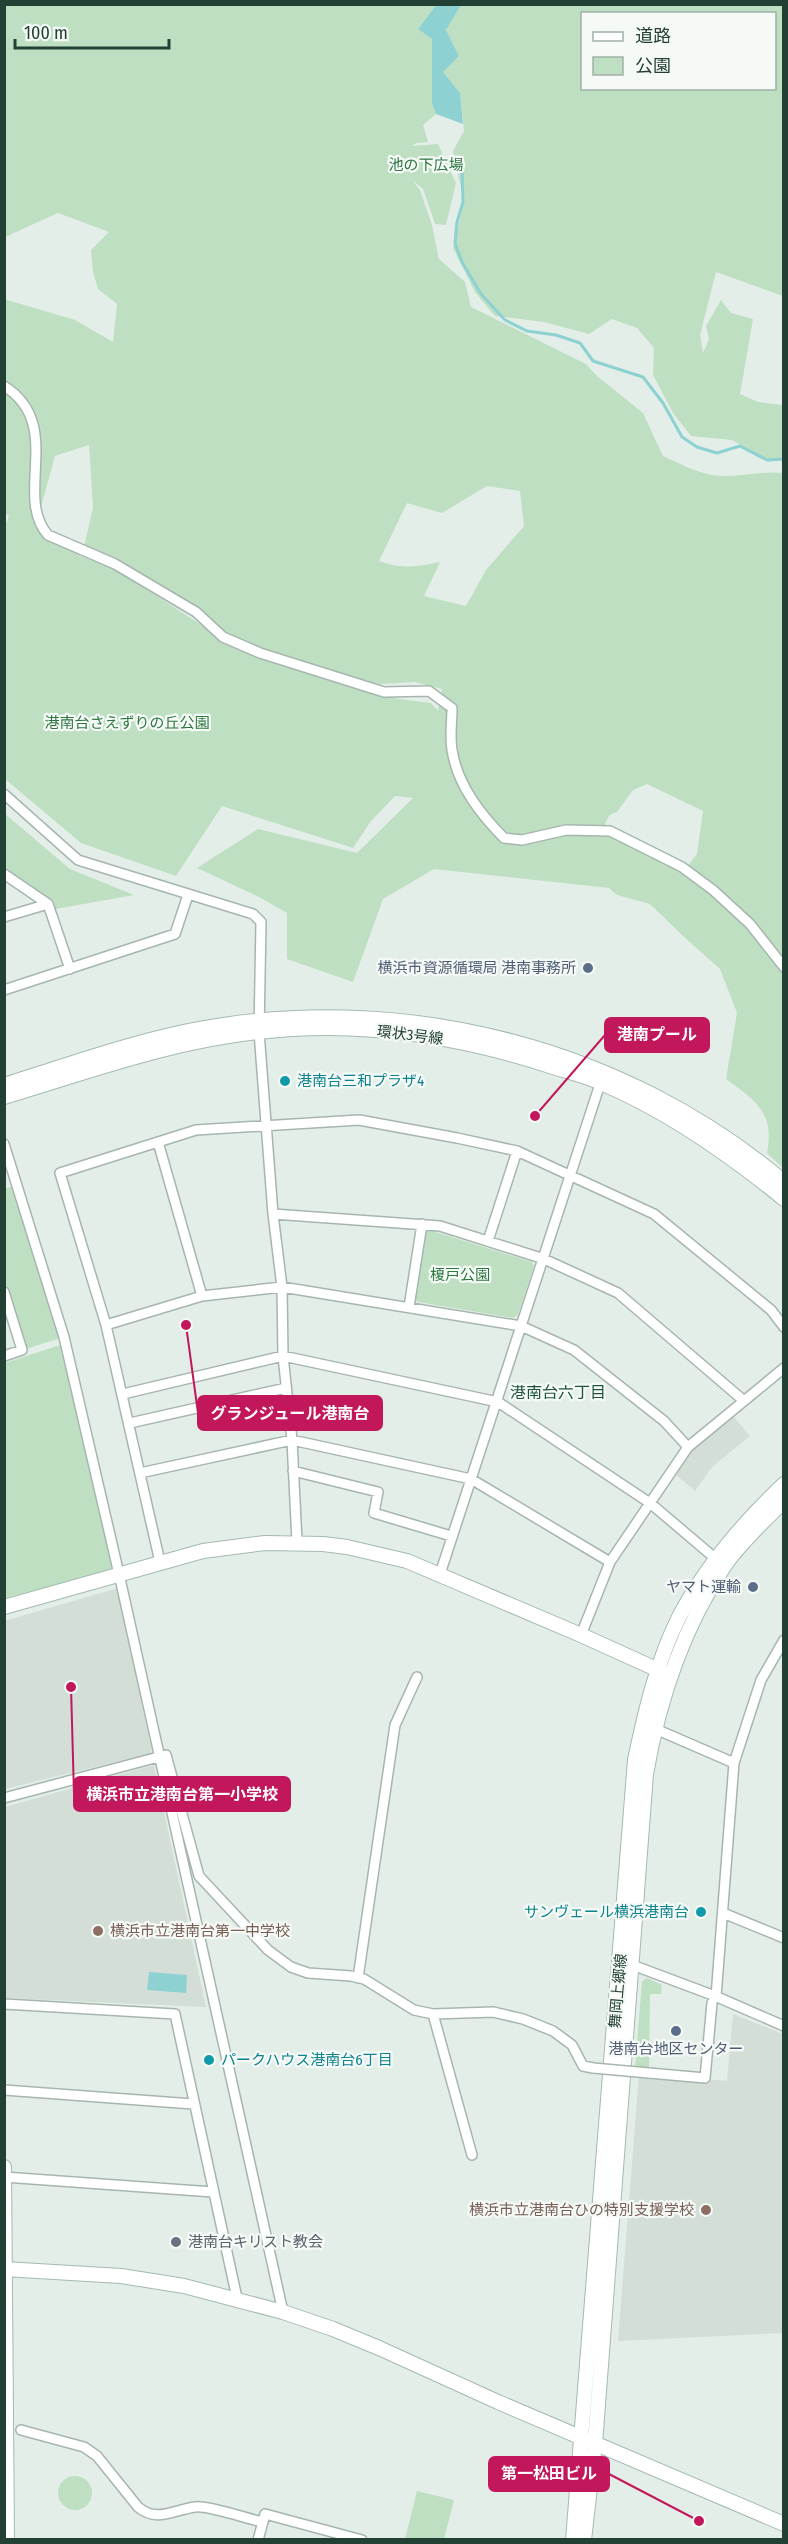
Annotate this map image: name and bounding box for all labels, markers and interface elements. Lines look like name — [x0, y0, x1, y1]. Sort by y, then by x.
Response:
scale bar — [15, 12, 170, 50]
legend — [581, 12, 776, 90]
text: 100 m — [24, 22, 68, 44]
text: 道路 — [635, 25, 671, 47]
text: 公園 — [635, 55, 671, 77]
park label: 池の下広場 — [388, 156, 464, 174]
park label: 港南台さえずりの丘公園 — [44, 714, 210, 732]
place label: 横浜市資源循環局 港南事務所 — [377, 959, 576, 977]
marker: 横浜市資源循環局 港南事務所 — [581, 961, 595, 975]
callout: 港南プール — [605, 1018, 709, 1052]
street label: 環状3号線 — [376, 1022, 444, 1048]
text: 港南プール — [617, 1025, 697, 1044]
place label: 港南台三和プラザ4 — [297, 1072, 424, 1090]
marker: 港南台三和プラザ4 — [278, 1074, 292, 1088]
park label: 榎戸公園 — [430, 1266, 490, 1284]
district label: 港南台六丁目 — [510, 1383, 606, 1402]
callout: グランジュール港南台 — [198, 1396, 382, 1430]
text: グランジュール港南台 — [211, 1404, 369, 1423]
place label: ヤマト運輸 — [666, 1578, 741, 1596]
marker: ヤマト運輸 — [746, 1580, 760, 1594]
callout: 横浜市立港南台第一小学校 — [74, 1777, 290, 1811]
text: 横浜市立港南台第一小学校 — [86, 1785, 278, 1804]
place label: サンヴェール横浜港南台 — [524, 1903, 689, 1921]
marker: サンヴェール横浜港南台 — [694, 1905, 708, 1919]
place label: 横浜市立港南台第一中学校 — [110, 1922, 290, 1940]
marker: 横浜市立港南台第一中学校 — [91, 1924, 105, 1938]
street label: 舞岡上郷線 — [606, 1953, 630, 2029]
marker: 港南台地区センター — [669, 2024, 683, 2038]
place label: 港南台地区センター — [608, 2040, 744, 2058]
place label: パークハウス港南台6丁目 — [221, 2051, 393, 2069]
marker: パークハウス港南台6丁目 — [202, 2053, 216, 2067]
place label: 横浜市立港南台ひの特別支援学校 — [469, 2201, 694, 2219]
marker: 横浜市立港南台ひの特別支援学校 — [699, 2203, 713, 2217]
place label: 港南台キリスト教会 — [188, 2233, 323, 2251]
marker: 港南台キリスト教会 — [169, 2235, 183, 2249]
callout: 第一松田ビル — [489, 2457, 609, 2491]
text: 第一松田ビル — [501, 2464, 597, 2483]

